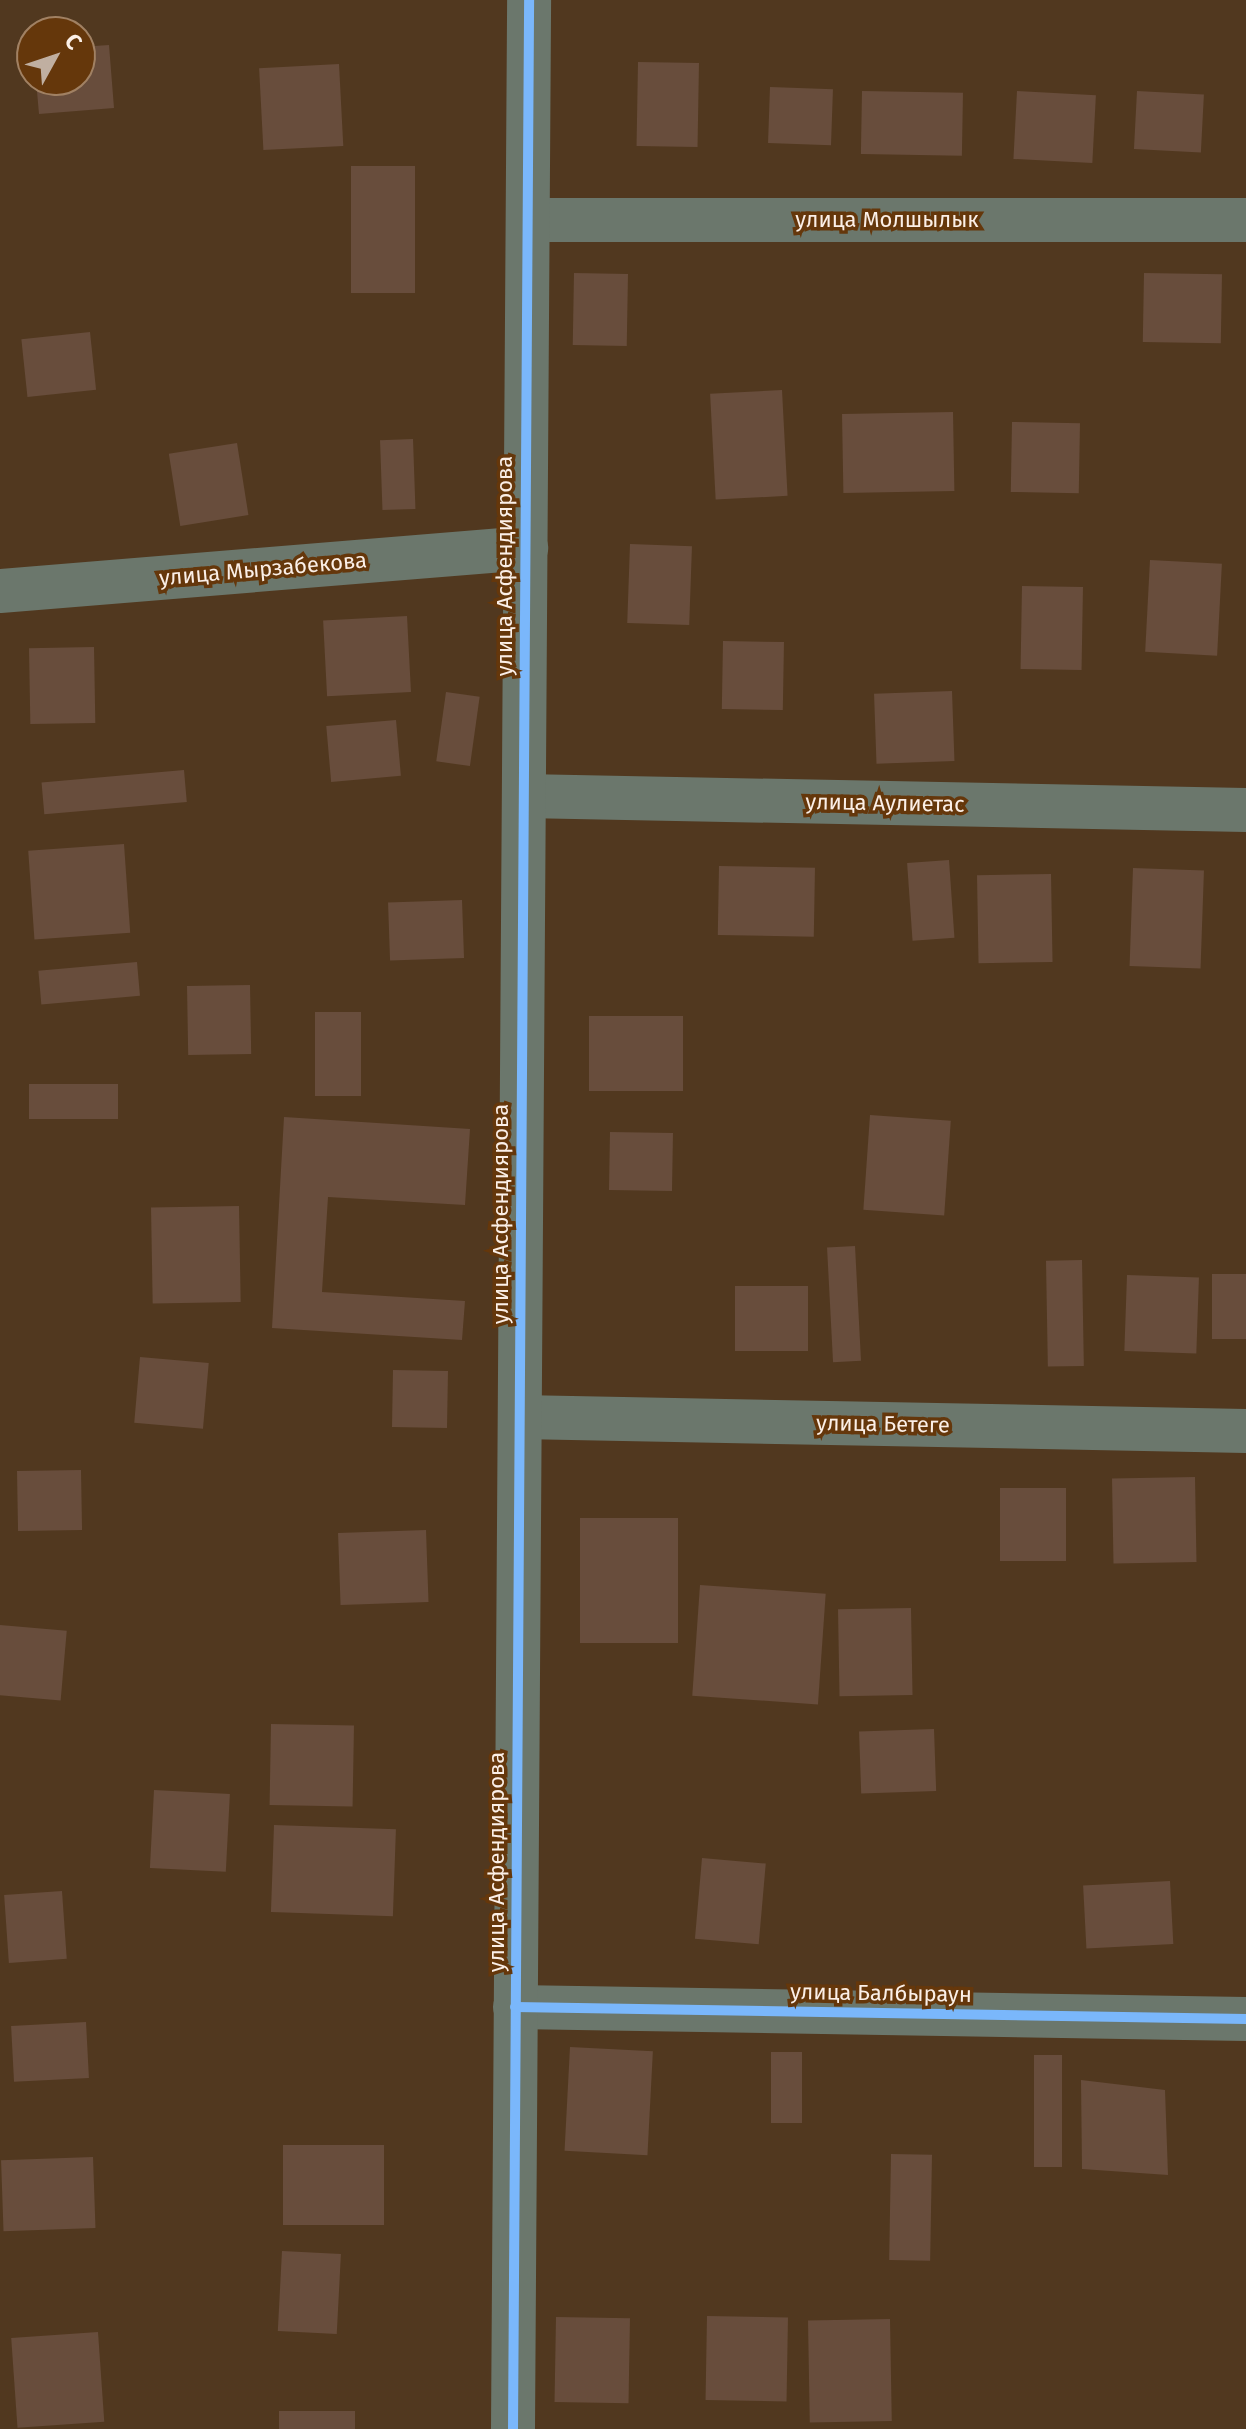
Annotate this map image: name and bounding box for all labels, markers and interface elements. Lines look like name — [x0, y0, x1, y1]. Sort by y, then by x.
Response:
north arrow — [16, 16, 96, 96]
text: С — [59, 28, 88, 55]
street label: улица Молшылык — [795, 207, 979, 233]
street label: улица Асфендиярова — [492, 456, 518, 676]
street label: улица Мырзабекова — [158, 547, 368, 591]
street label: улица Аулиетас — [805, 788, 965, 818]
street label: улица Асфендиярова — [488, 1104, 514, 1324]
street label: улица Бетеге — [816, 1410, 950, 1438]
street label: улица Асфендиярова — [484, 1752, 510, 1972]
street label: улица Балбыраун — [790, 1978, 972, 2008]

